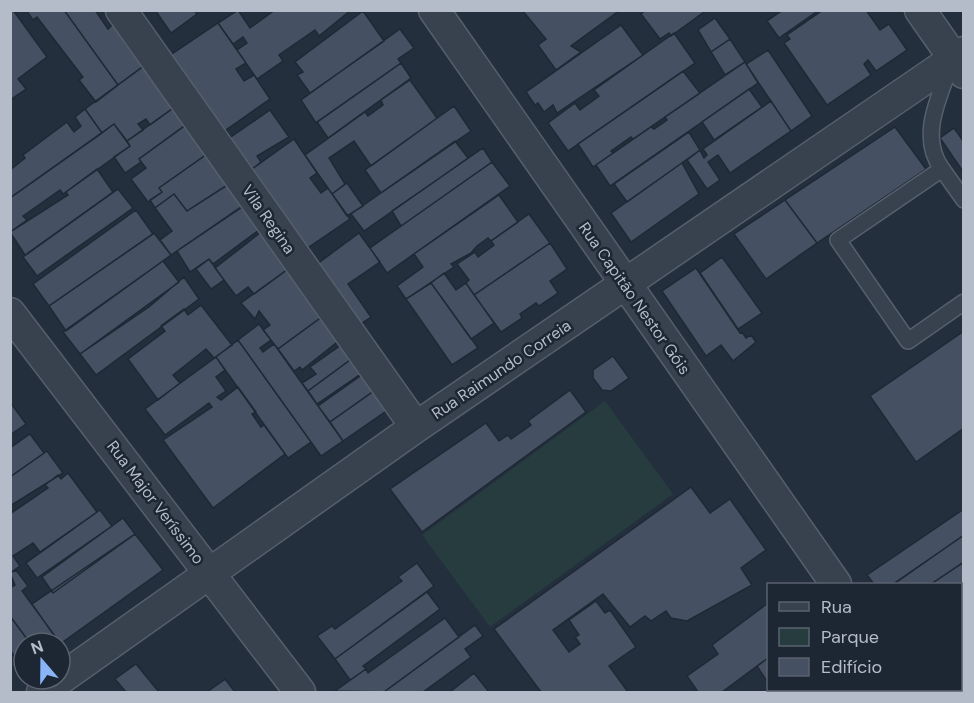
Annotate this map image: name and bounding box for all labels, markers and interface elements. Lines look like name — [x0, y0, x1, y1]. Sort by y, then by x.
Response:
street label: Vila Regina — [237, 181, 300, 258]
street label: Rua Capitão Nestor Góis — [574, 218, 695, 379]
street label: Rua Raimundo Correia — [427, 315, 575, 424]
street label: Rua Major Veríssimo — [102, 436, 209, 568]
legend — [767, 583, 962, 691]
text: Rua — [821, 595, 852, 619]
text: Parque — [821, 625, 879, 649]
north arrow — [12, 631, 72, 691]
text: N — [28, 636, 46, 659]
text: Edifício — [821, 655, 882, 679]

